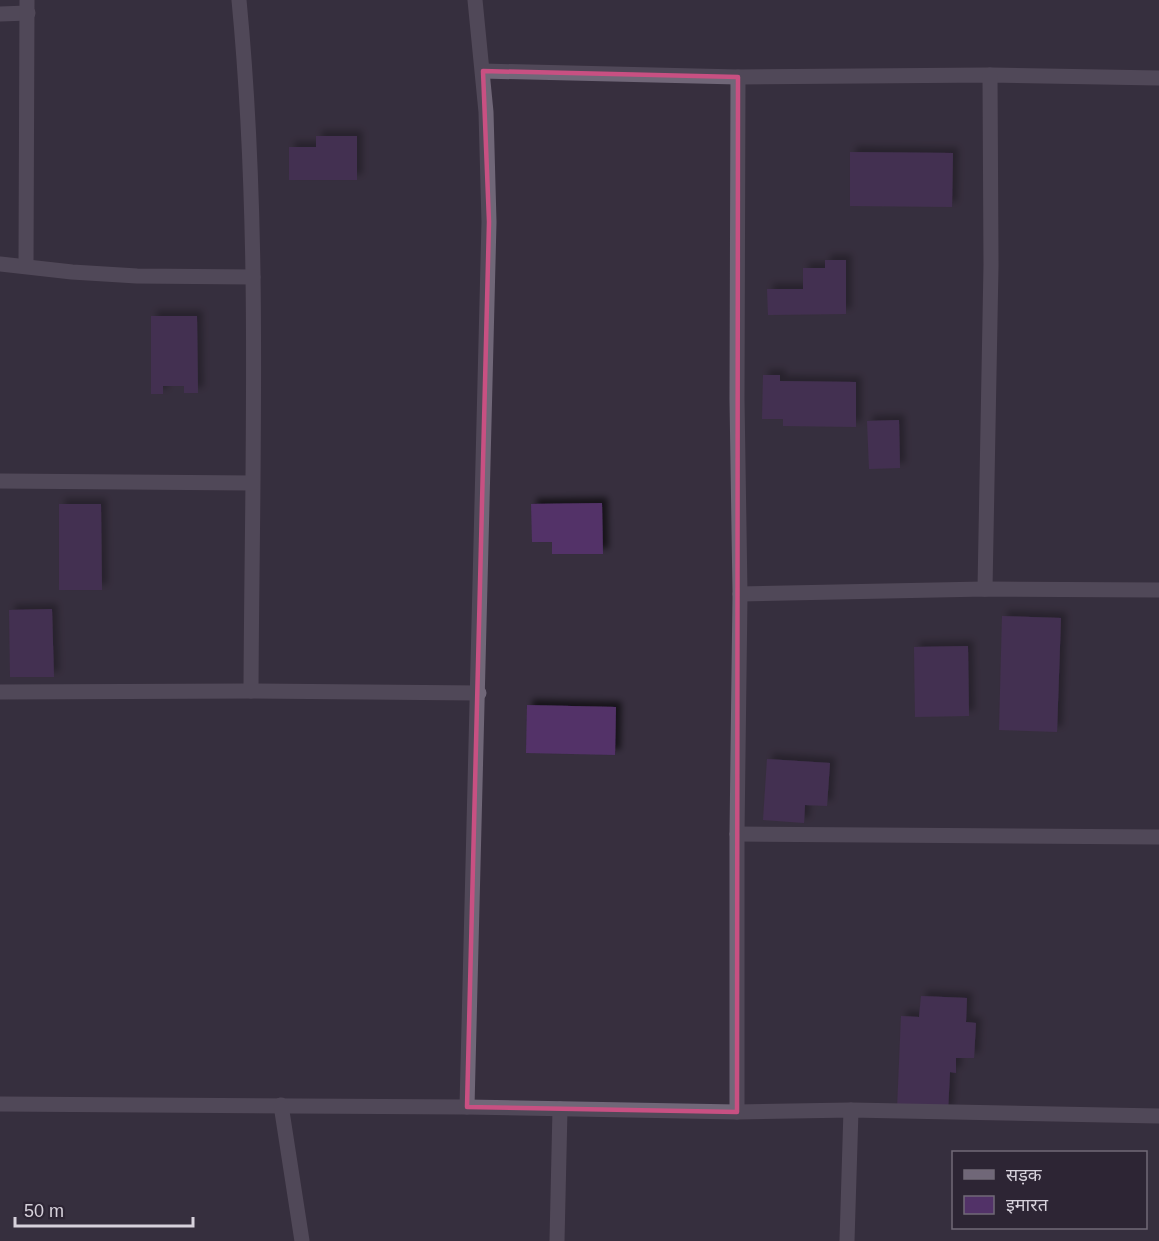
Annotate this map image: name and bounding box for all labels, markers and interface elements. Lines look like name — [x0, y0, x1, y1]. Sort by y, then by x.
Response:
legend — [952, 1151, 1147, 1229]
text: सड़क — [1006, 1165, 1043, 1185]
scale bar — [15, 1190, 194, 1228]
text: इमारत — [1006, 1195, 1049, 1215]
text: 50 m — [24, 1201, 64, 1221]

